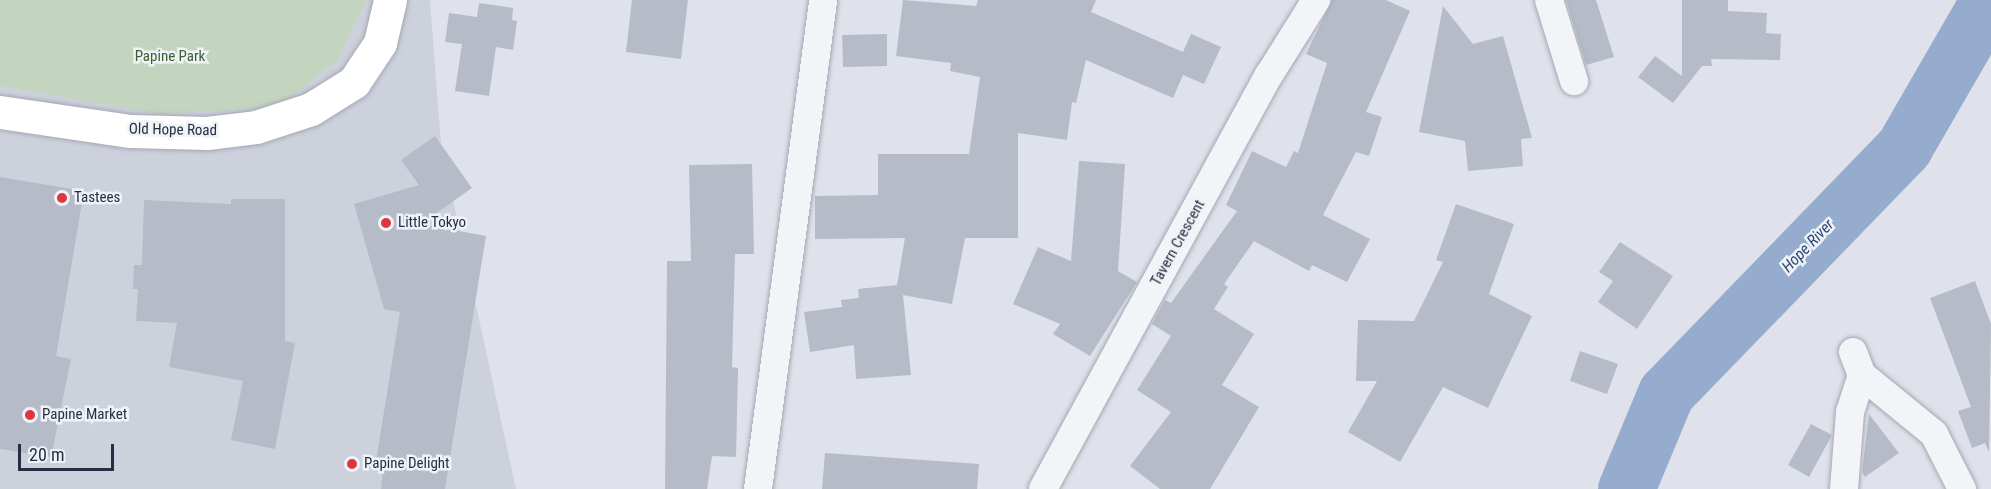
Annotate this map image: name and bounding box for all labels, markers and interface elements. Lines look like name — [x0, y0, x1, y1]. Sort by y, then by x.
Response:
park label: Papine Park — [135, 48, 205, 66]
street label: Old Hope Road — [129, 120, 217, 140]
place label: Tastees — [74, 189, 120, 207]
marker: Tastees — [55, 191, 69, 205]
street label: Tavern Crescent — [1147, 197, 1209, 289]
place label: Little Tokyo — [398, 214, 466, 232]
water label: Hope River — [1778, 215, 1838, 277]
marker: Little Tokyo — [379, 216, 393, 230]
place label: Papine Market — [42, 406, 127, 424]
marker: Papine Market — [23, 408, 37, 422]
scale bar — [21, 432, 117, 470]
text: 20 m — [29, 444, 64, 465]
place label: Papine Delight — [364, 455, 450, 473]
marker: Papine Delight — [345, 457, 359, 471]

